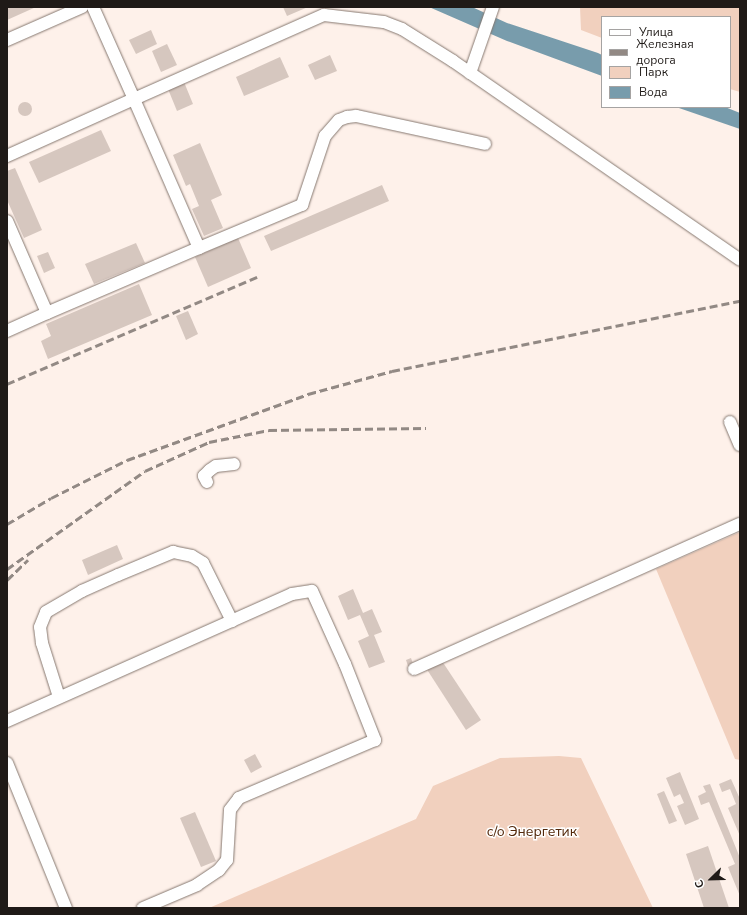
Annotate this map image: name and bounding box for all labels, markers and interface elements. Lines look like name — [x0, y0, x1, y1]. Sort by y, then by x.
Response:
legend — [601, 16, 731, 108]
text: Улица — [639, 24, 673, 40]
text: Железная дорога — [636, 36, 694, 68]
text: Парк — [639, 64, 668, 80]
text: Вода — [639, 84, 667, 100]
park label: с/о Энергетик — [487, 824, 577, 840]
north arrow — [691, 859, 731, 899]
text: С — [691, 878, 708, 890]

